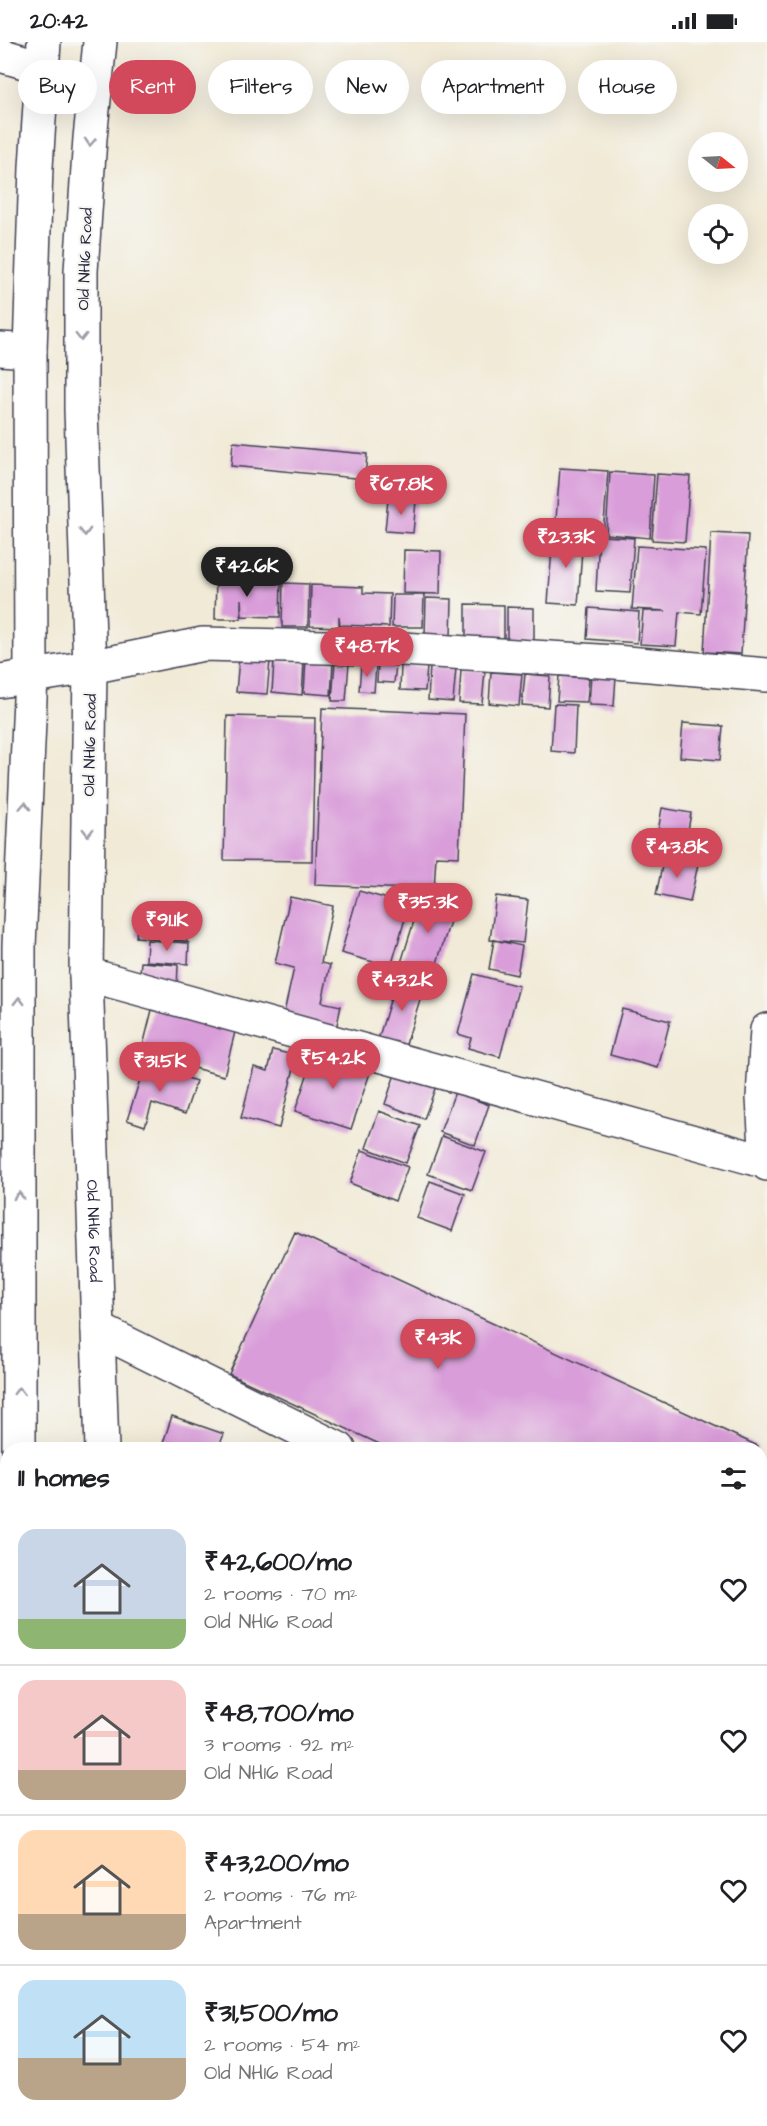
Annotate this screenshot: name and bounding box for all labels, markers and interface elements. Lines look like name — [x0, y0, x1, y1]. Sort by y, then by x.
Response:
text: 20:42 — [30, 6, 88, 37]
chip: Buy — [18, 60, 97, 114]
chip: Rent — [109, 60, 196, 114]
chip: Filters — [208, 60, 313, 114]
chip: New — [325, 60, 409, 114]
chip: Apartment — [421, 60, 566, 114]
chip: House — [578, 60, 677, 114]
north arrow — [688, 132, 748, 192]
map controls — [688, 132, 748, 264]
one-way arrow — [84, 137, 97, 147]
button: locate — [688, 204, 748, 264]
street label: Old NH16 Road — [72, 207, 98, 311]
one-way arrow — [75, 332, 87, 341]
pin: ₹67.8K — [352, 465, 450, 516]
text: ₹67.8K — [369, 470, 433, 498]
pin: ₹23.3K — [517, 518, 615, 569]
text: ₹23.3K — [537, 523, 595, 551]
one-way arrow — [79, 527, 91, 536]
pin: ₹42.6K — [198, 547, 296, 598]
text: ₹42.6K — [215, 552, 279, 580]
pin: ₹48.7K — [318, 627, 416, 678]
text: ₹48.7K — [334, 632, 400, 660]
street label: Old NH16 Road — [78, 693, 102, 797]
one-way arrow — [19, 801, 32, 810]
one-way arrow — [81, 827, 94, 836]
pin: ₹43.8K — [628, 828, 726, 879]
text: ₹43.8K — [645, 833, 709, 861]
pin: ₹35.3K — [379, 883, 477, 934]
text: ₹35.3K — [398, 888, 458, 916]
pin: ₹91.1K — [118, 901, 216, 952]
text: ₹91.1K — [146, 906, 188, 934]
pin: ₹43.2K — [353, 961, 451, 1012]
text: ₹43.2K — [371, 966, 433, 994]
one-way arrow — [13, 996, 25, 1005]
pin: ₹54.2K — [284, 1039, 382, 1090]
pin: ₹31.5K — [111, 1042, 209, 1093]
text: ₹54.2K — [300, 1044, 366, 1072]
text: ₹31.5K — [133, 1047, 187, 1075]
street label: Old NH16 Road — [81, 1179, 106, 1283]
one-way arrow — [13, 1191, 25, 1200]
pin: ₹43K — [402, 1319, 474, 1370]
text: ₹43K — [414, 1324, 462, 1352]
one-way arrow — [13, 1386, 25, 1395]
text: 11 homes — [18, 1460, 110, 1496]
icon: filters — [717, 1462, 750, 1495]
text: ₹42,600/mo — [204, 1544, 352, 1580]
icon: home — [66, 1553, 138, 1625]
icon: heart — [717, 1573, 750, 1606]
text: 2 rooms · 70 m² — [204, 1580, 357, 1608]
text: Old NH16 Road — [204, 1608, 333, 1636]
text: ₹48,700/mo — [204, 1695, 354, 1731]
icon: home — [66, 1704, 138, 1776]
icon: heart — [717, 1724, 750, 1757]
text: 3 rooms · 92 m² — [204, 1731, 354, 1759]
text: Old NH16 Road — [204, 1759, 333, 1787]
text: ₹43,200/mo — [204, 1845, 349, 1881]
icon: home — [66, 1854, 138, 1926]
icon: heart — [717, 1874, 750, 1907]
text: 2 rooms · 76 m² — [204, 1881, 357, 1909]
text: Apartment — [204, 1909, 302, 1937]
text: ₹31,500/mo — [204, 1995, 338, 2031]
icon: home — [66, 2004, 138, 2076]
icon: heart — [717, 2024, 750, 2057]
text: 2 rooms · 54 m² — [204, 2031, 360, 2059]
text: Old NH16 Road — [204, 2059, 333, 2087]

